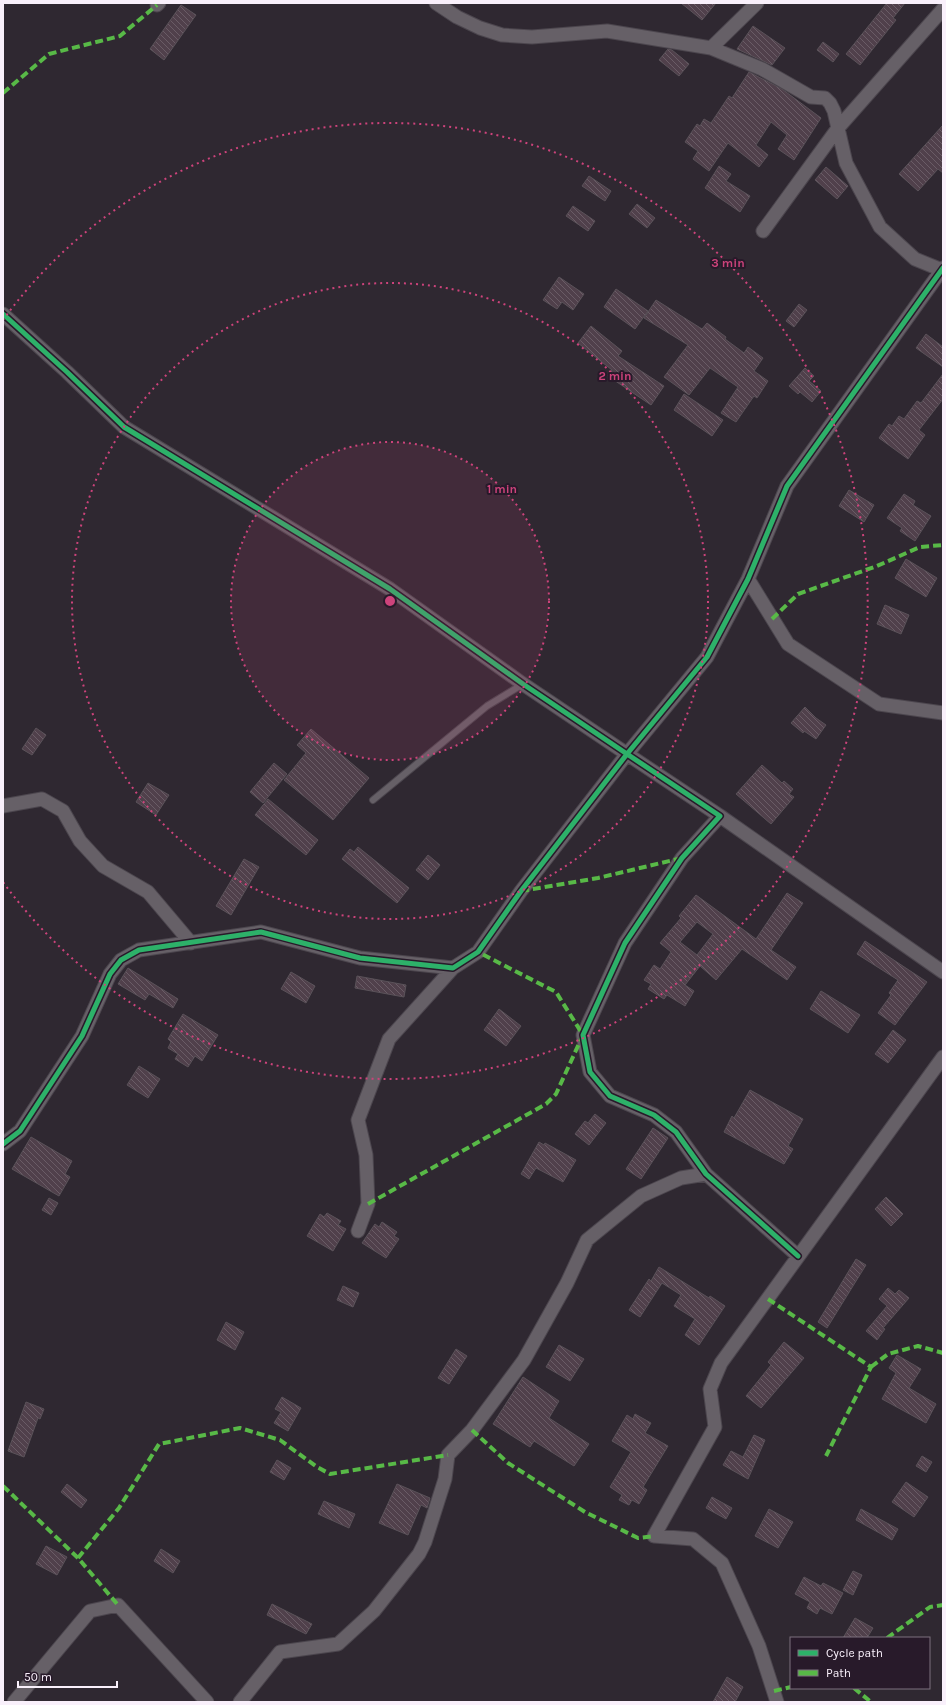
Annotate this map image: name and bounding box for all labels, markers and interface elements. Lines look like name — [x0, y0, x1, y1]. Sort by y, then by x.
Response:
text: 3 min — [711, 256, 745, 270]
text: 2 min — [598, 369, 632, 383]
text: 1 min — [487, 482, 517, 496]
centre of rings — [383, 594, 397, 608]
legend — [790, 1637, 930, 1689]
text: Cycle path — [826, 1646, 883, 1660]
scale bar — [18, 1663, 117, 1689]
text: Path — [826, 1666, 851, 1680]
text: 50 m — [24, 1670, 52, 1684]

